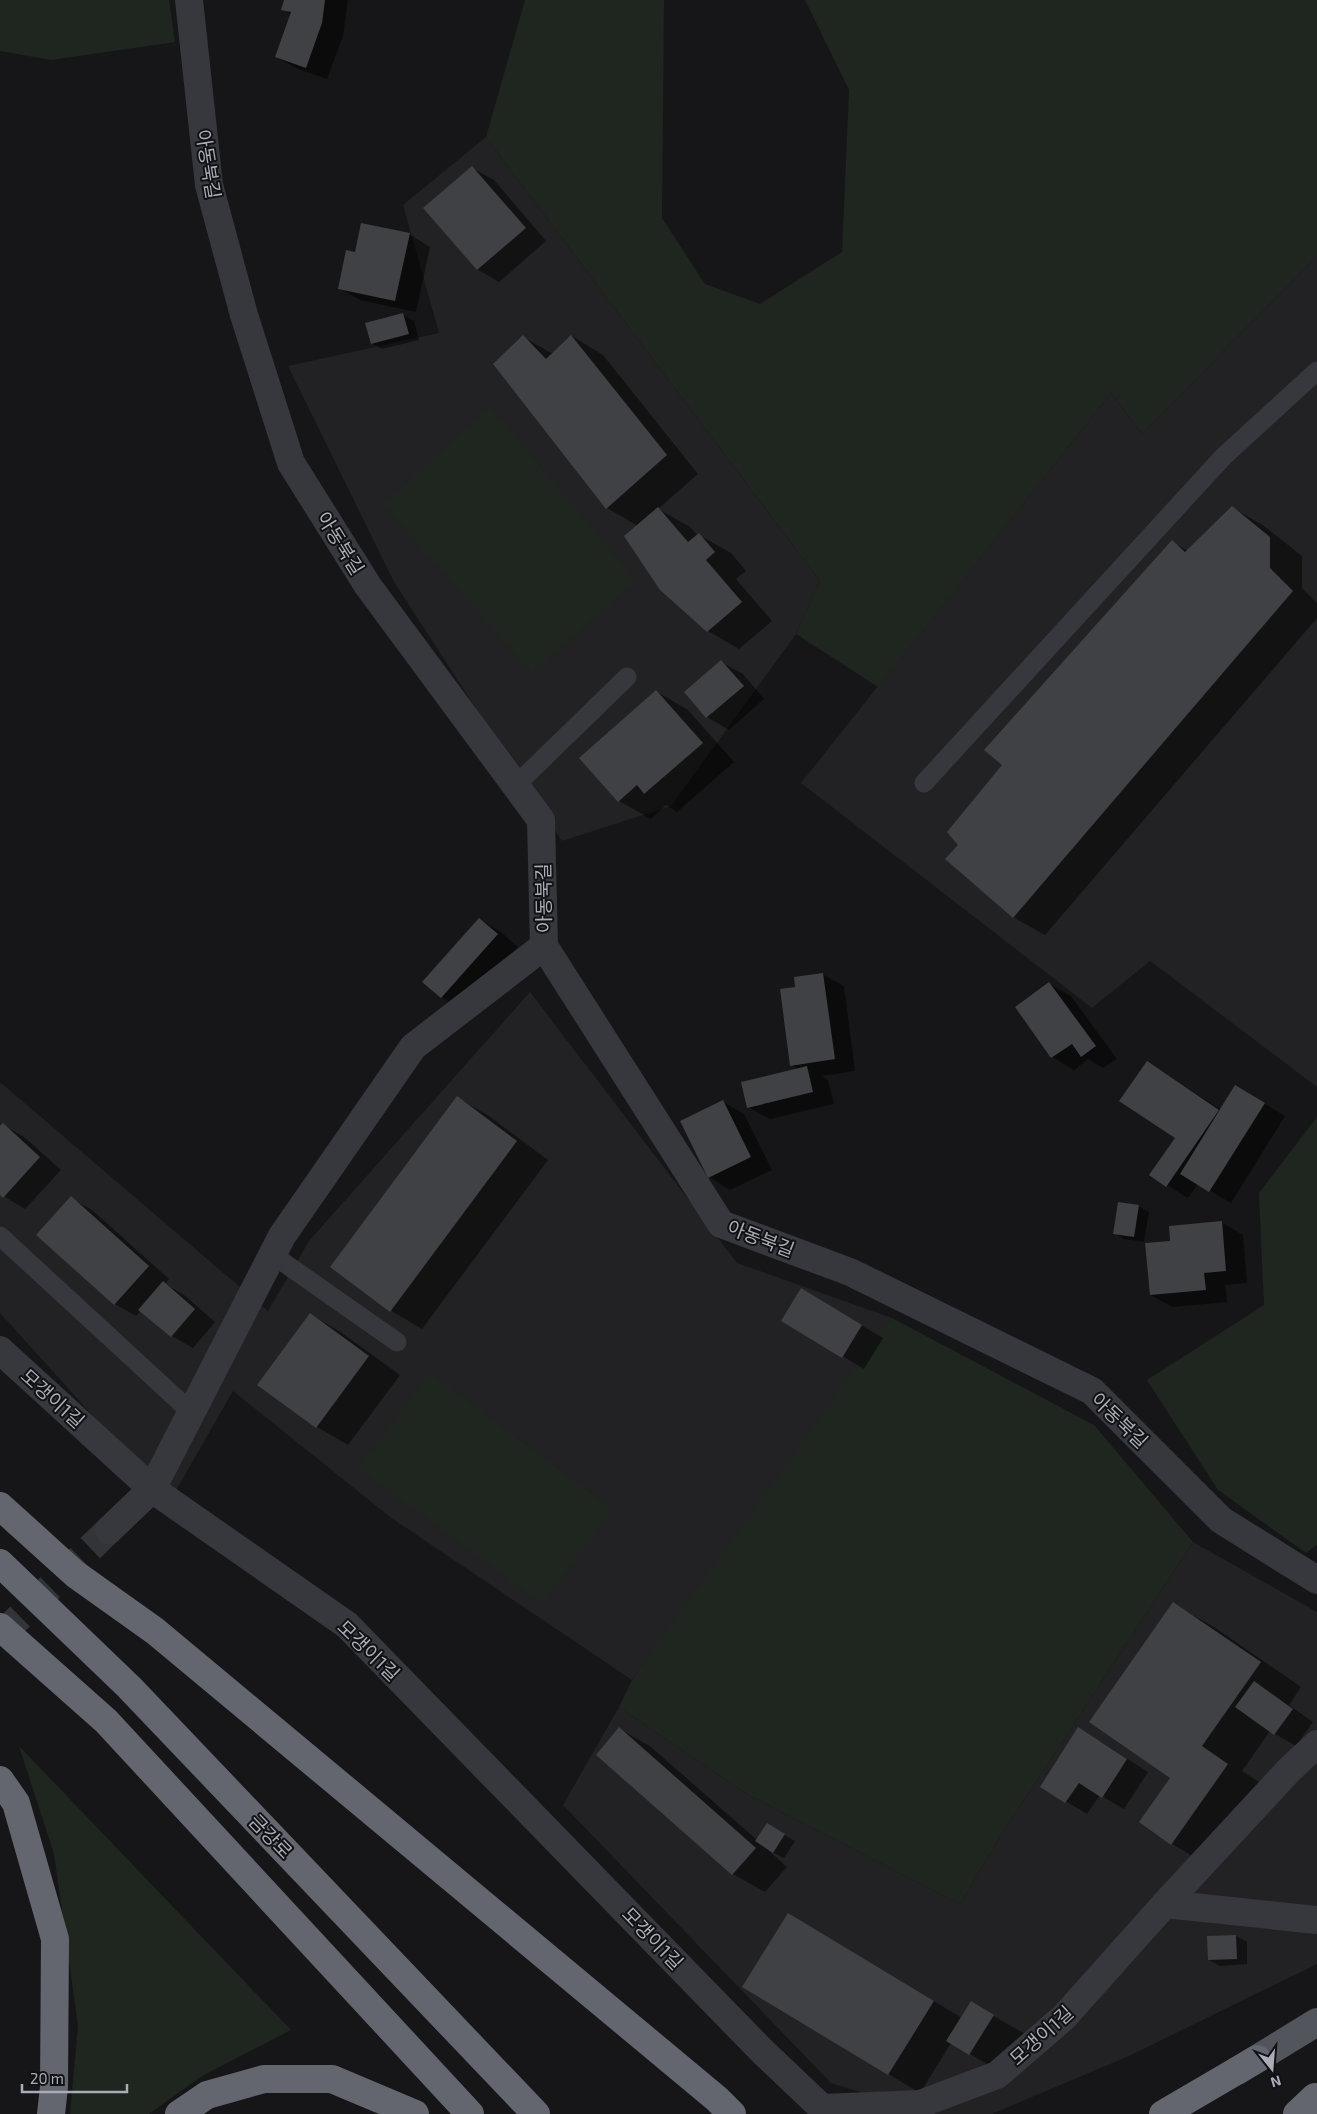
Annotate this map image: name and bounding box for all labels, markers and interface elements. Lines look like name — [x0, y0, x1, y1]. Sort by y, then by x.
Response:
street label: 아동북길 — [192, 128, 226, 200]
street label: 아동북길 — [313, 507, 369, 579]
street label: 아동북길 — [531, 863, 555, 933]
street label: 아동북길 — [724, 1215, 798, 1261]
street label: 모갱이1길 — [17, 1364, 89, 1432]
street label: 아동북길 — [1087, 1387, 1153, 1453]
street label: 모갱이1길 — [333, 1615, 405, 1685]
street label: 금강로 — [245, 1809, 297, 1863]
street label: 모갱이1길 — [618, 1902, 688, 1974]
street label: 모갱이1길 — [1005, 2001, 1077, 2069]
north arrow — [1247, 2044, 1297, 2094]
scale bar — [22, 2062, 128, 2094]
text: 20 m — [30, 2069, 64, 2087]
text: N — [1269, 2072, 1283, 2092]

